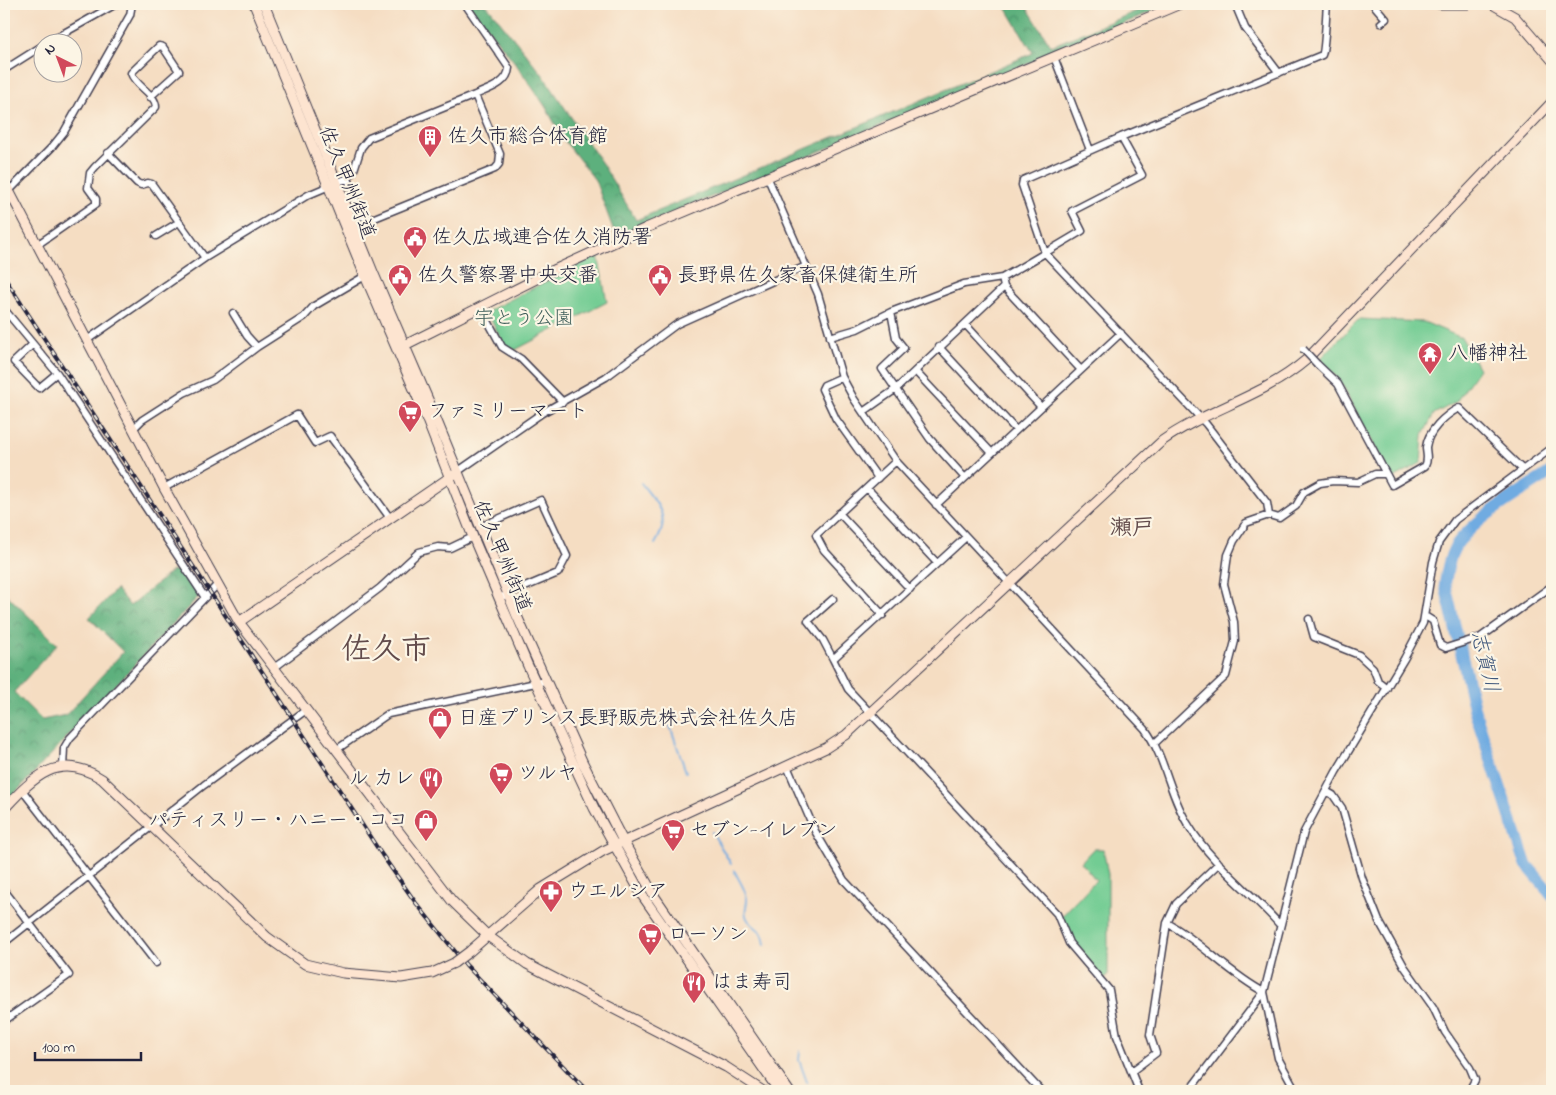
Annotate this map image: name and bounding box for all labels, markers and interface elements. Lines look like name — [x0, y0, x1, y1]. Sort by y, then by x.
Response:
north arrow — [32, 32, 82, 82]
text: N — [40, 38, 61, 60]
street label: 佐久甲州街道 — [310, 122, 382, 244]
place label: 佐久市総合体育館 — [448, 123, 608, 152]
building icon: 佐久市総合体育館 — [417, 124, 443, 158]
place label: 佐久広域連合佐久消防署 — [432, 224, 652, 253]
public building icon: 佐久広域連合佐久消防署 — [402, 225, 428, 259]
place label: 佐久警察署中央交番 — [418, 262, 598, 291]
place label: 長野県佐久家畜保健衛生所 — [678, 262, 918, 291]
public building icon: 佐久警察署中央交番 — [387, 263, 413, 297]
public building icon: 長野県佐久家畜保健衛生所 — [647, 263, 673, 297]
park label: 宇とう公園 — [474, 305, 574, 334]
place label: 八幡神社 — [1448, 340, 1528, 369]
temple icon: 八幡神社 — [1417, 341, 1443, 375]
place label: ファミリーマート — [428, 398, 588, 427]
supermarket icon: ファミリーマート — [397, 399, 423, 433]
street label: 佐久甲州街道 — [464, 496, 538, 618]
district label: 瀬戸 — [1110, 513, 1154, 545]
water label: 志賀川 — [1462, 628, 1506, 696]
district label: 佐久市 — [341, 629, 431, 673]
place label: 日産プリンス長野販売株式会社佐久店 — [458, 705, 798, 734]
shop icon: 日産プリンス長野販売株式会社佐久店 — [427, 706, 453, 740]
place label: ツルヤ — [518, 760, 577, 789]
supermarket icon: ツルヤ — [488, 761, 514, 795]
place label: ル カレ — [349, 765, 414, 794]
restaurant icon: ル カレ — [418, 766, 444, 800]
place label: パティスリー・ハニー・ココ — [148, 807, 408, 836]
shop icon: パティスリー・ハニー・ココ — [413, 808, 439, 842]
place label: セブン-イレブン — [690, 817, 838, 846]
supermarket icon: セブン-イレブン — [660, 818, 686, 852]
place label: ウエルシア — [568, 878, 668, 907]
pharmacy icon: ウエルシア — [538, 879, 564, 913]
place label: ローソン — [668, 921, 748, 950]
supermarket icon: ローソン — [637, 922, 663, 956]
place label: はま寿司 — [712, 969, 792, 998]
restaurant icon: はま寿司 — [681, 970, 707, 1004]
scale bar — [35, 1030, 141, 1062]
text: 100 m — [42, 1037, 75, 1059]

